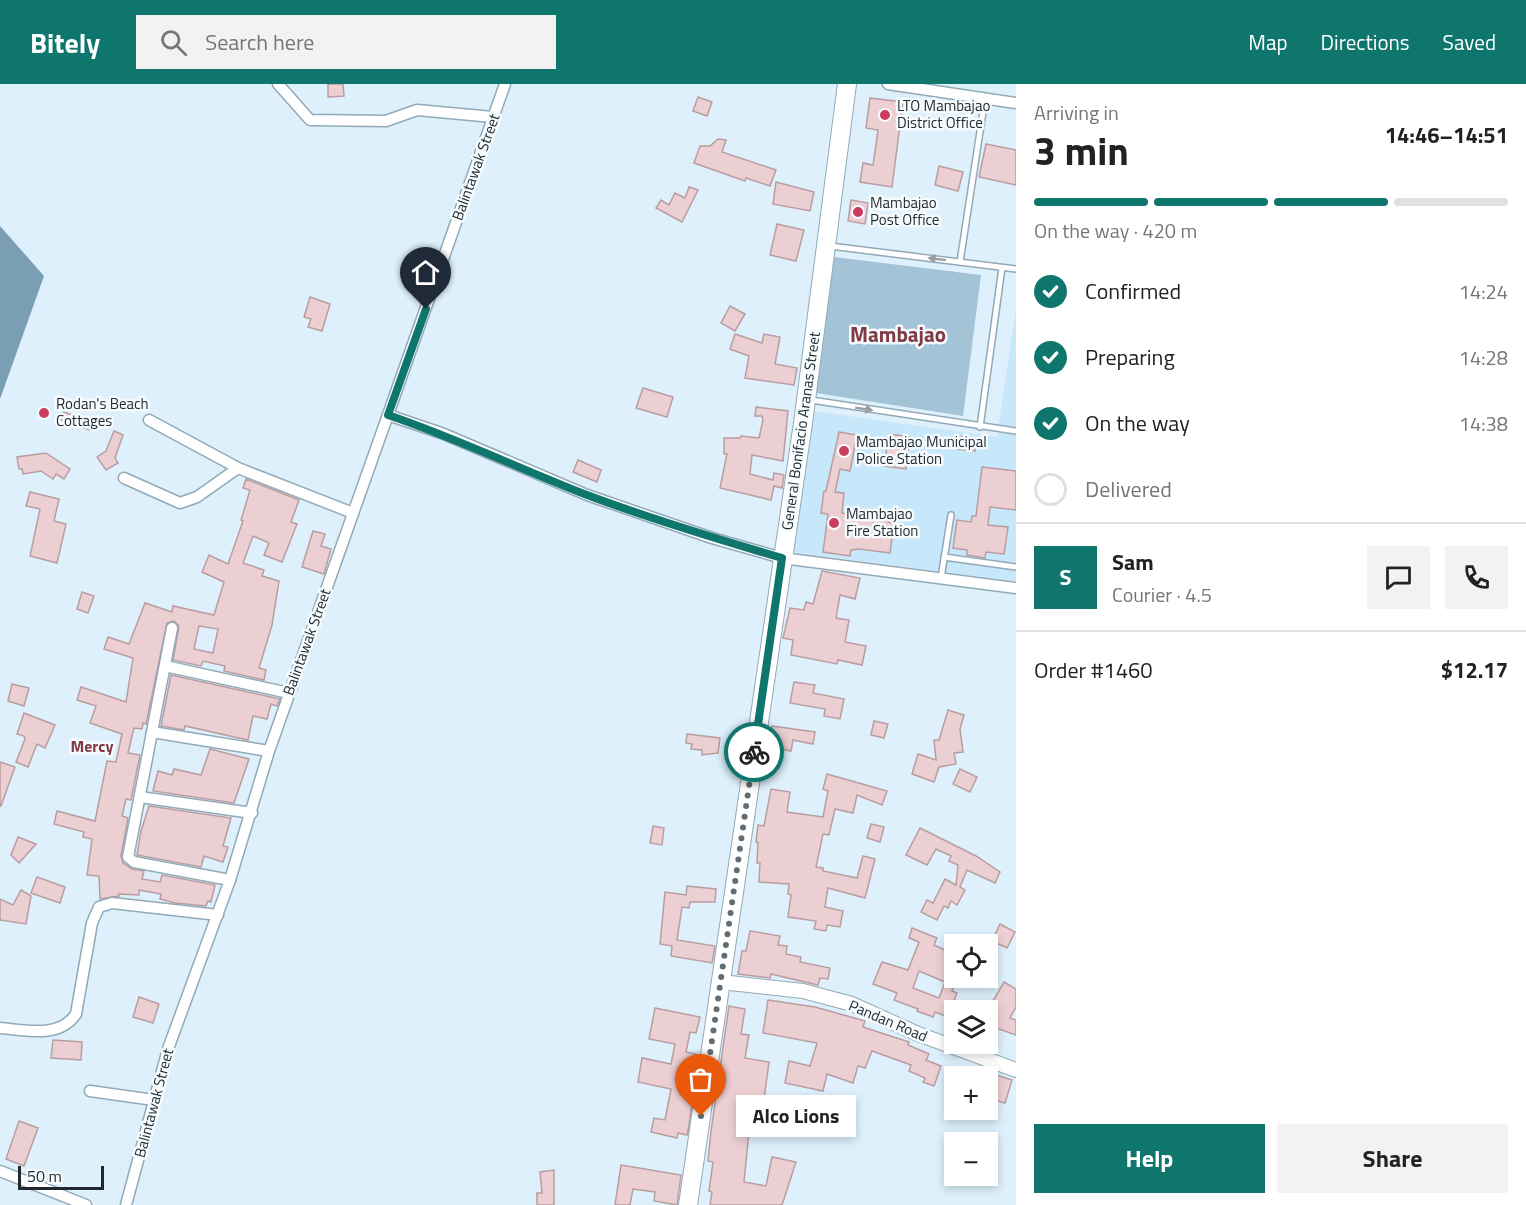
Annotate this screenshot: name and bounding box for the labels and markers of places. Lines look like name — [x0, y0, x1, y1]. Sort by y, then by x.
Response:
place label: LTO Mambajao District Office — [897, 94, 990, 134]
marker: LTO Mambajao District Office — [878, 108, 892, 122]
place label: Mambajao Post Office — [870, 191, 939, 231]
marker: Mambajao Post Office — [851, 205, 865, 219]
pin — [400, 247, 451, 309]
place label: Rodan's Beach Cottages — [56, 392, 149, 432]
marker: Rodan's Beach Cottages — [37, 406, 51, 420]
place label: Mambajao Municipal Police Station — [856, 430, 987, 470]
marker: Mambajao Municipal Police Station — [837, 444, 851, 458]
place label: Mambajao Fire Station — [846, 502, 918, 542]
marker: Mambajao Fire Station — [827, 516, 841, 530]
pin — [675, 1054, 726, 1116]
callout: Alco Lions — [737, 1095, 857, 1137]

